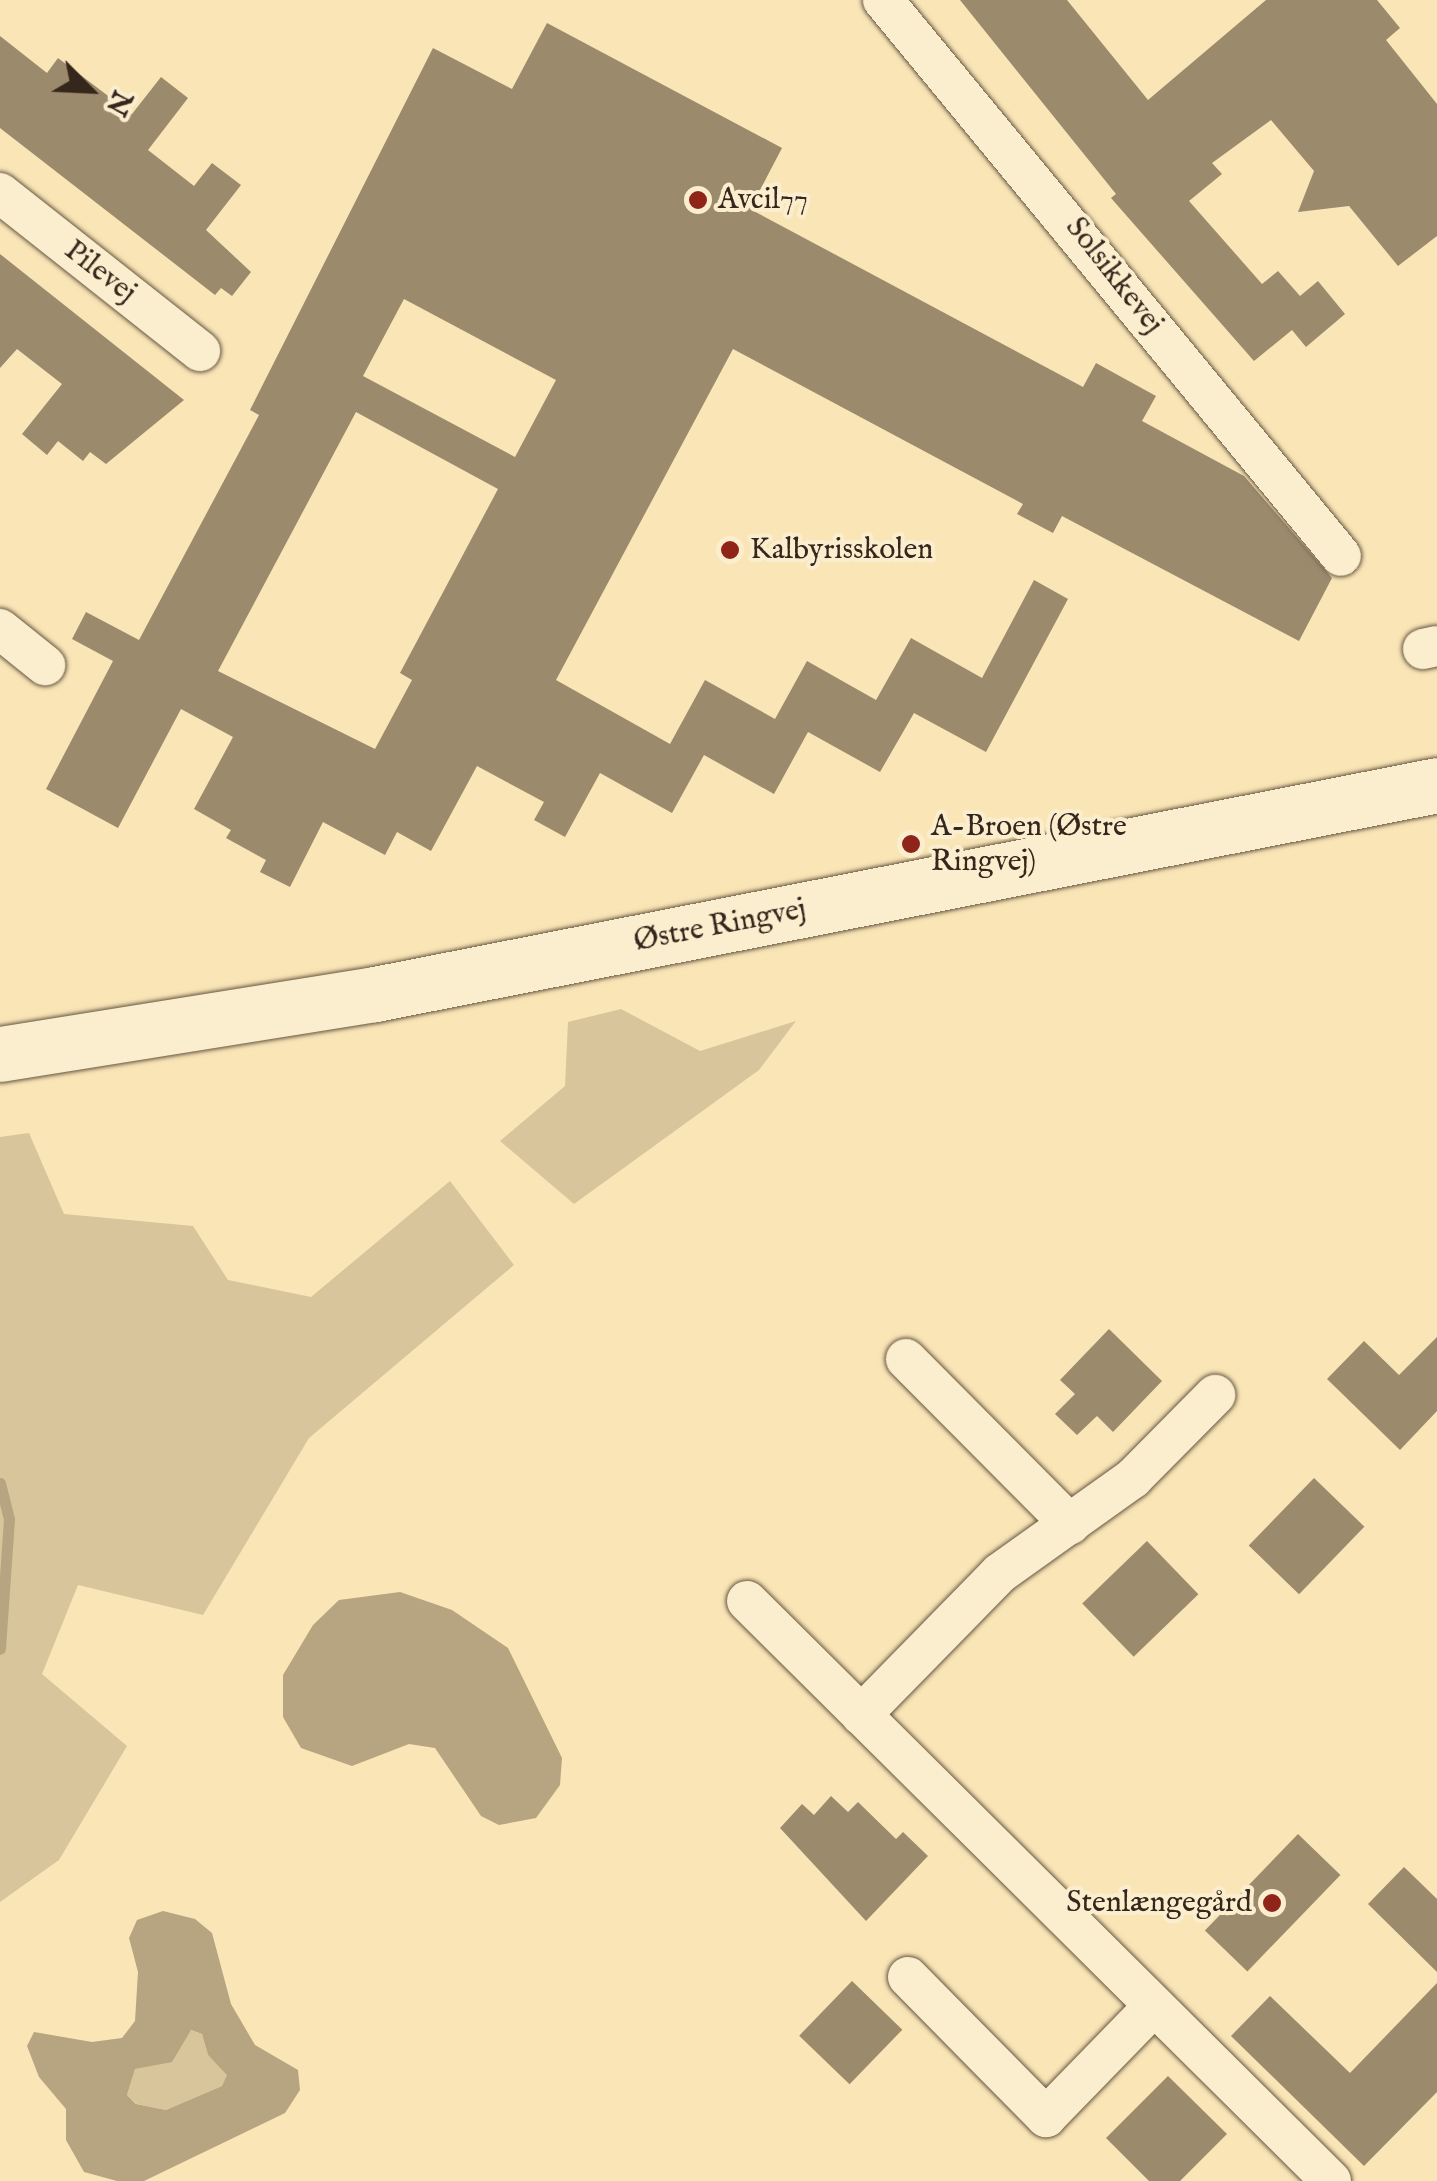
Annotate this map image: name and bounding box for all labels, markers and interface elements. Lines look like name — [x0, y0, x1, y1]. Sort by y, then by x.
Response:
north arrow — [40, 40, 140, 140]
text: N — [97, 84, 139, 121]
place label: Avcil77 — [718, 182, 808, 218]
marker: Avcil77 — [687, 189, 709, 211]
street label: Solsikkevej — [1057, 211, 1171, 341]
street label: Pilevej — [57, 233, 143, 311]
place label: Kalbyrisskolen — [750, 532, 933, 568]
marker: Kalbyrisskolen — [719, 539, 741, 561]
place label: A-Broen (Østre Ringvej) — [931, 809, 1127, 880]
marker: A-Broen (Østre Ringvej) — [900, 833, 922, 855]
street label: Østre Ringvej — [631, 892, 809, 960]
place label: Stenlængegård — [1066, 1885, 1252, 1921]
marker: Stenlængegård — [1261, 1892, 1283, 1914]

